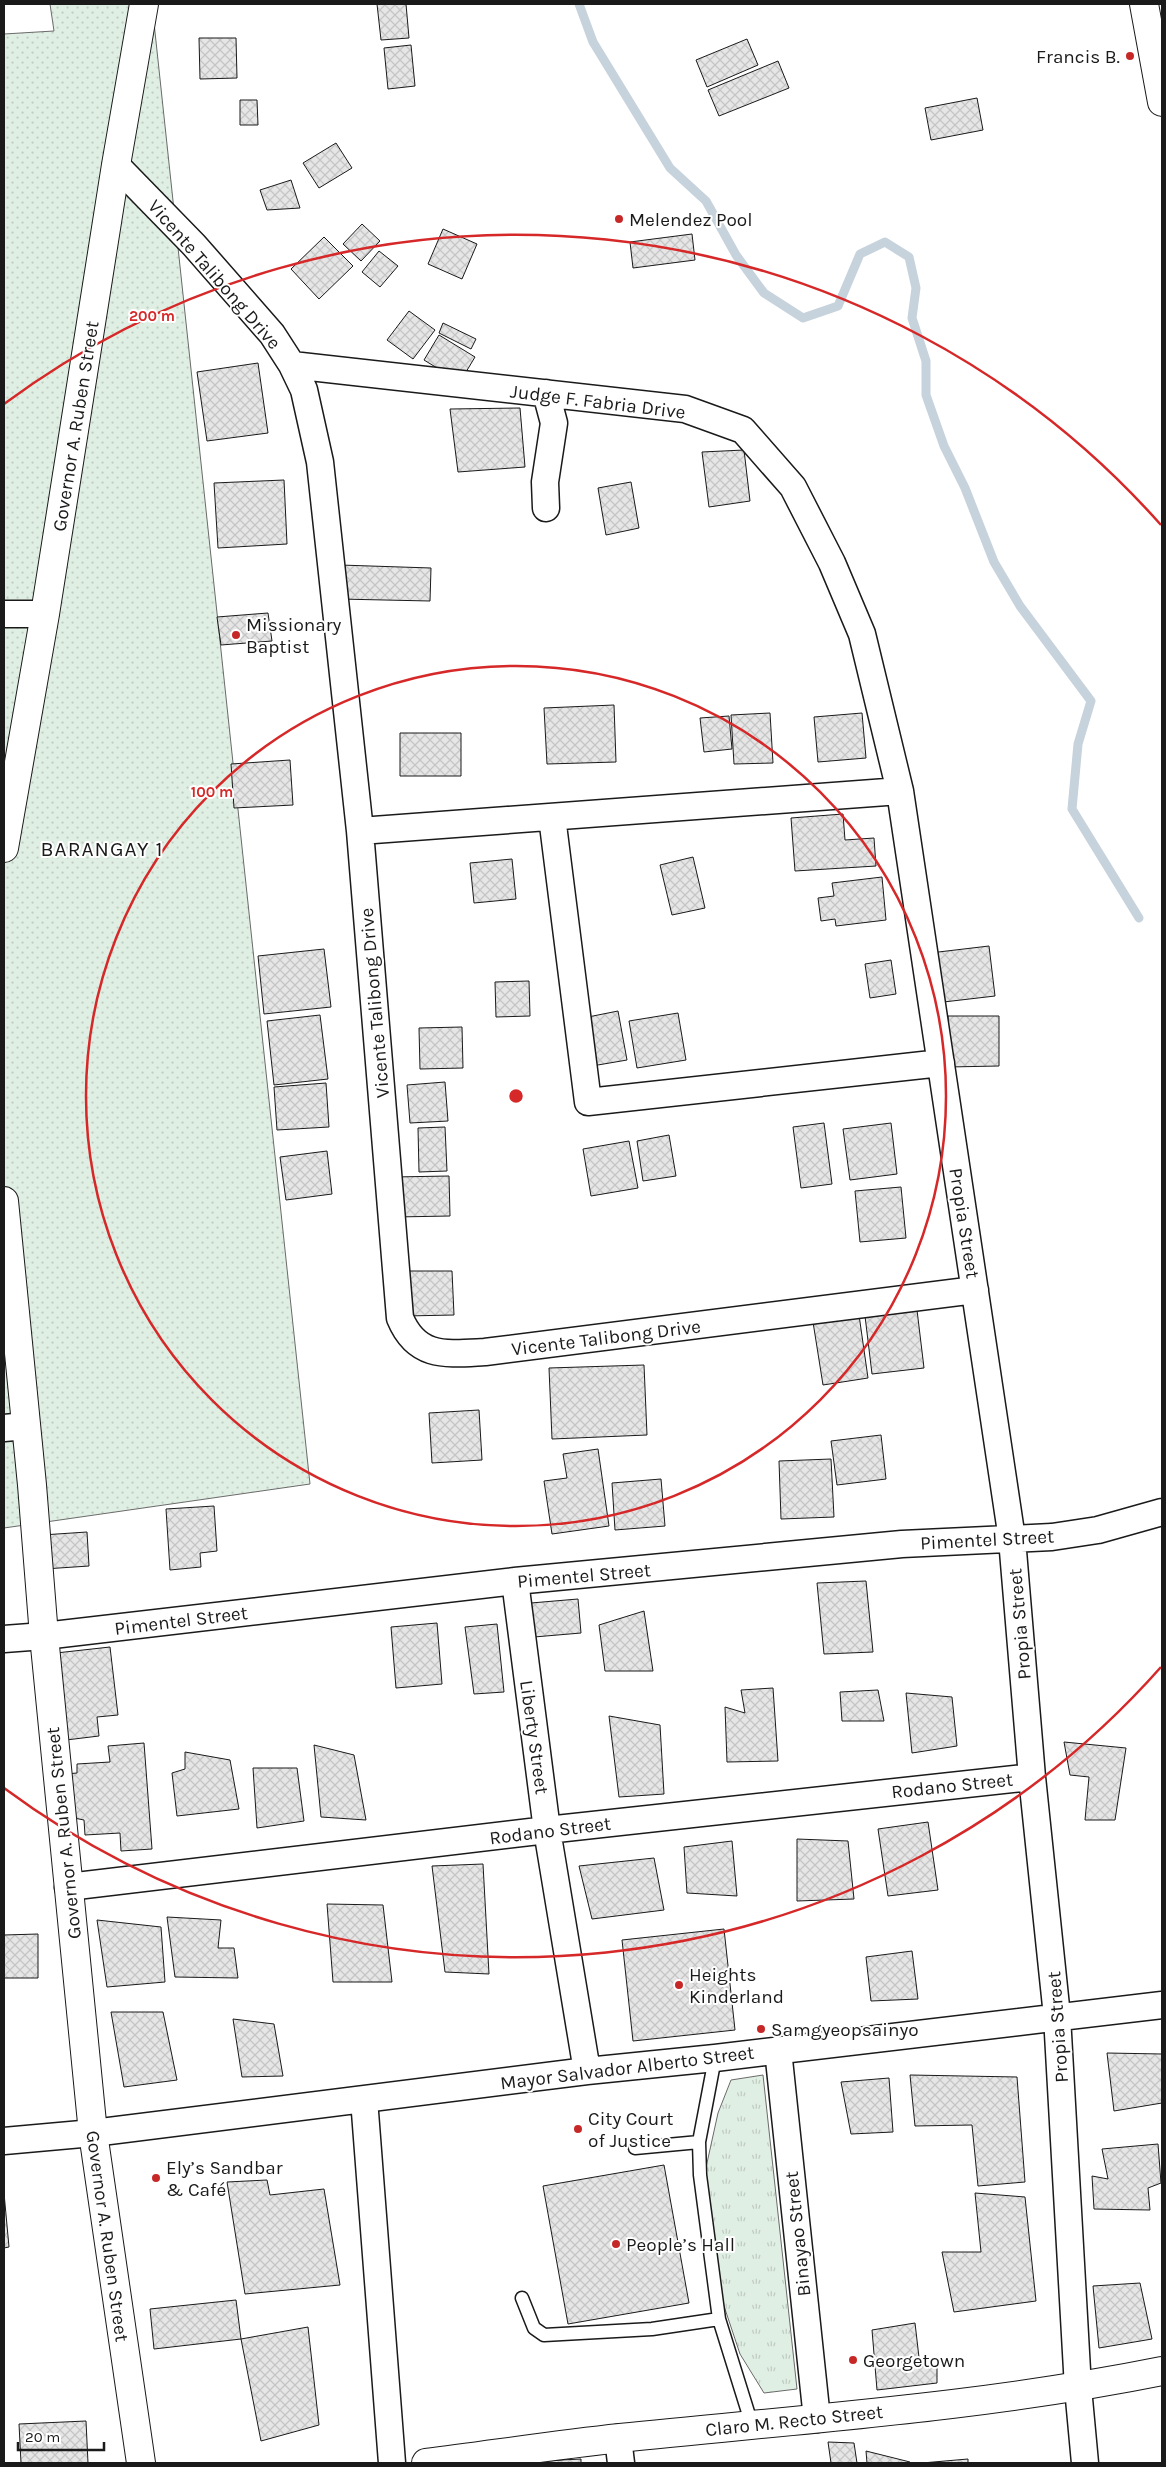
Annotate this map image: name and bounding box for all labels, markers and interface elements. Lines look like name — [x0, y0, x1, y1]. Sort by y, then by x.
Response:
place label: Francis B. — [1036, 46, 1120, 68]
marker: Francis B. — [1124, 50, 1136, 62]
street label: Vicente Talibong Drive — [143, 195, 285, 354]
place label: Melendez Pool — [629, 209, 753, 231]
marker: Melendez Pool — [613, 213, 625, 225]
text: 200 m — [129, 307, 175, 325]
street label: Governor A. Ruben Street — [48, 319, 104, 533]
street label: Judge F. Fabria Drive — [509, 380, 687, 424]
place label: Missionary Baptist — [246, 614, 342, 658]
marker: Missionary Baptist — [230, 629, 242, 641]
text: 100 m — [191, 783, 233, 801]
district label: BARANGAY 1 — [41, 837, 163, 861]
street label: Vicente Talibong Drive — [356, 907, 394, 1099]
centre of rings — [507, 1087, 525, 1105]
street label: Propia Street — [944, 1166, 984, 1280]
street label: Vicente Talibong Drive — [510, 1315, 702, 1361]
street label: Pimentel Street — [920, 1526, 1055, 1554]
street label: Pimentel Street — [516, 1559, 652, 1593]
street label: Propia Street — [1004, 1567, 1036, 1680]
street label: Pimentel Street — [113, 1602, 249, 1640]
street label: Liberty Street — [515, 1679, 553, 1796]
street label: Governor A. Ruben Street — [42, 1726, 86, 1940]
street label: Rodano Street — [890, 1769, 1014, 1803]
street label: Rodano Street — [488, 1813, 612, 1849]
place label: Heights Kinderland — [689, 1964, 784, 2008]
street label: Propia Street — [1043, 1970, 1073, 2083]
marker: Heights Kinderland — [673, 1979, 685, 1991]
place label: Samgyeopsainyo — [771, 2019, 919, 2041]
marker: Samgyeopsainyo — [755, 2023, 767, 2035]
street label: Mayor Salvador Alberto Street — [499, 2041, 755, 2094]
place label: City Court of Justice — [588, 2108, 673, 2152]
marker: City Court of Justice — [572, 2123, 584, 2135]
street label: Governor A. Ruben Street — [81, 2129, 133, 2343]
place label: Ely’s Sandbar & Café — [166, 2157, 283, 2201]
street label: Binayao Street — [780, 2170, 816, 2298]
marker: Ely’s Sandbar & Café — [150, 2172, 162, 2184]
place label: People’s Hall — [626, 2234, 735, 2256]
marker: People’s Hall — [610, 2238, 622, 2250]
place label: Georgetown — [863, 2350, 965, 2372]
marker: Georgetown — [847, 2354, 859, 2366]
street label: Claro M. Recto Street — [704, 2401, 884, 2441]
scale bar — [18, 2420, 104, 2452]
text: 20 m — [25, 2428, 60, 2446]

